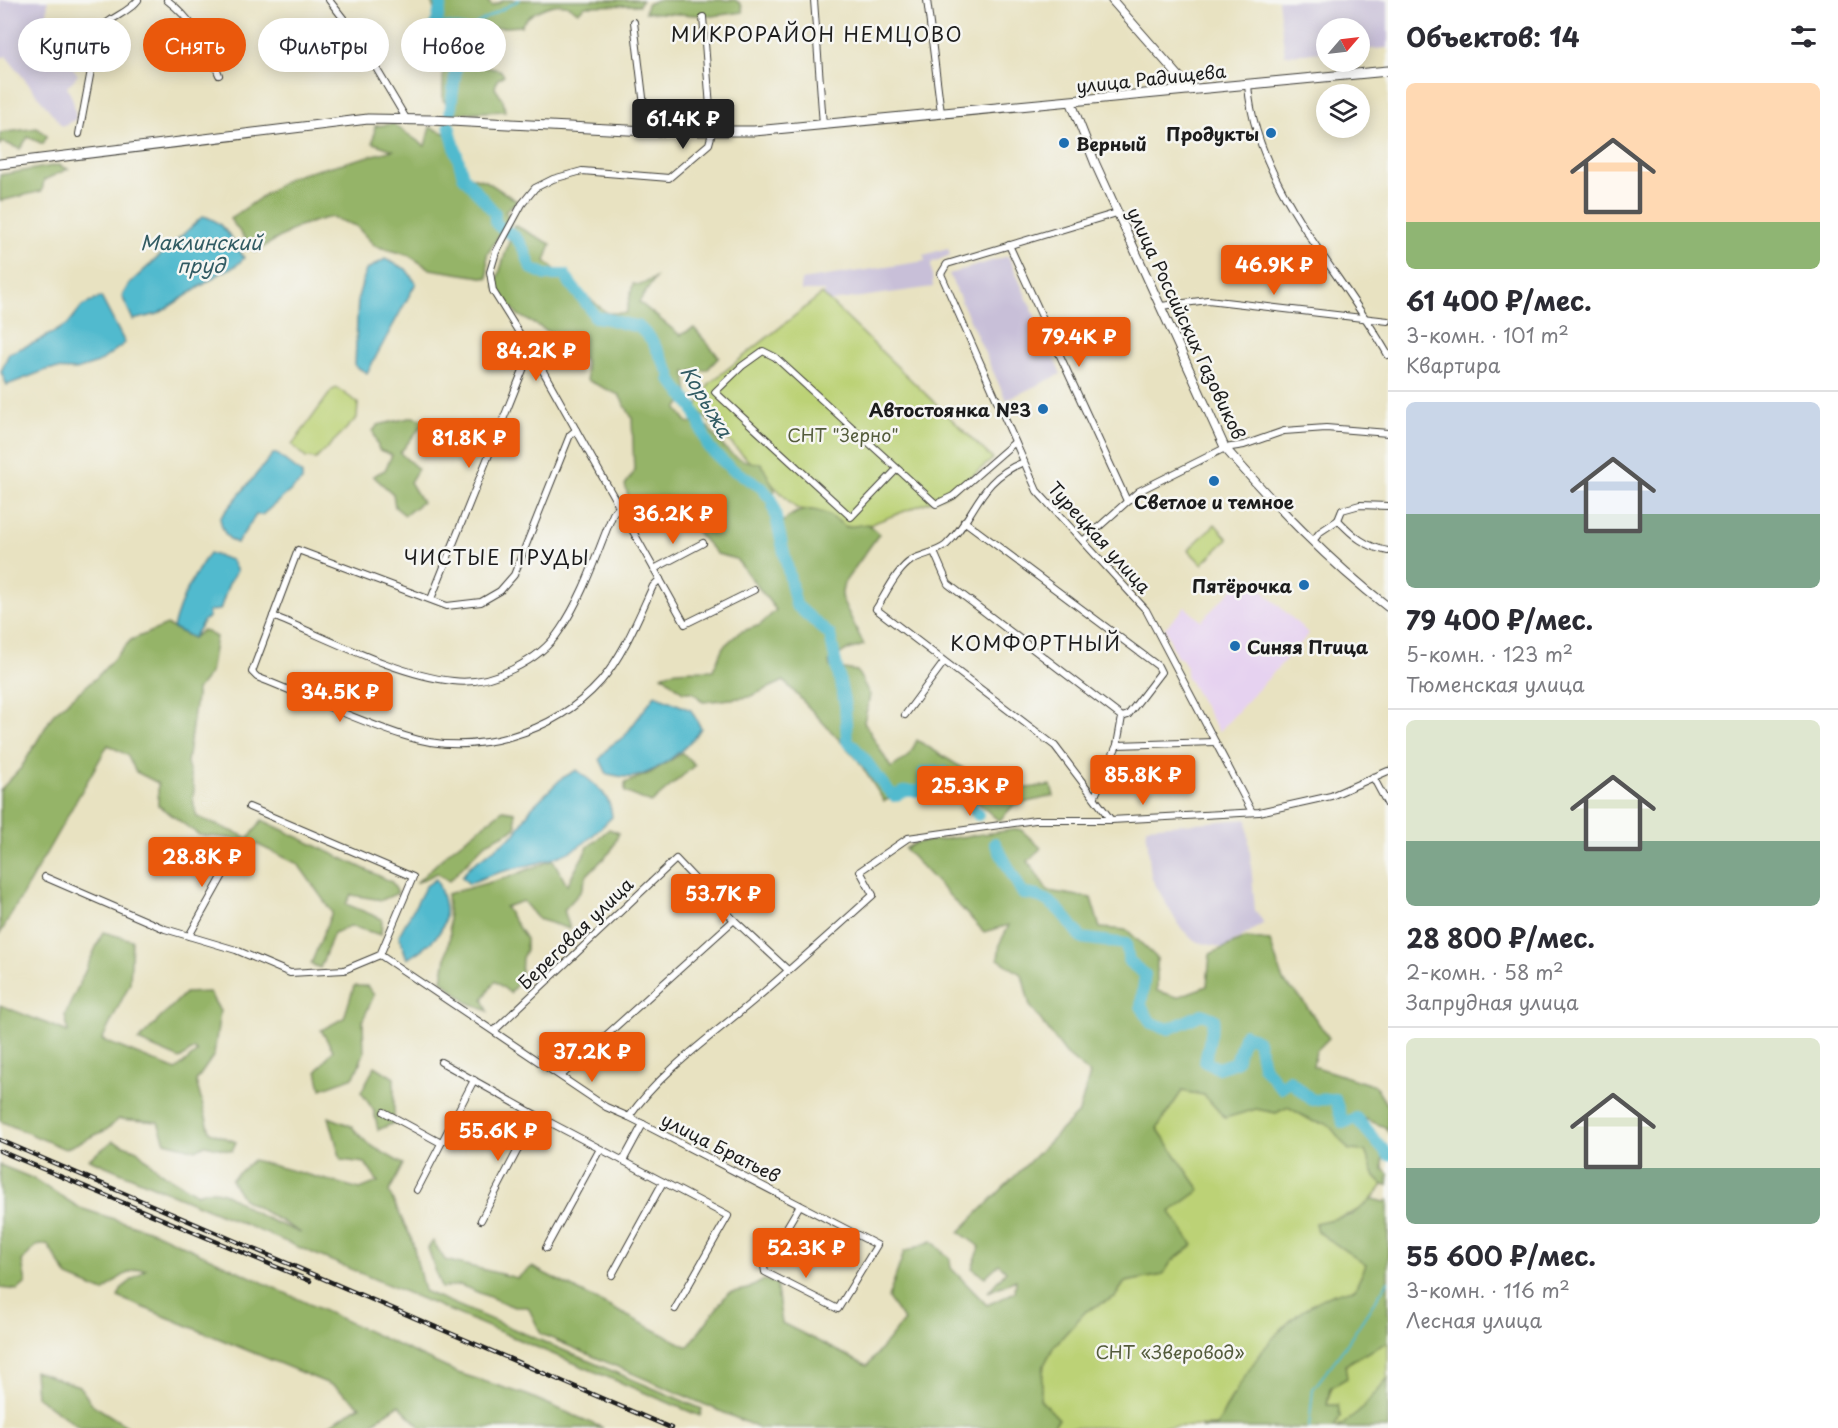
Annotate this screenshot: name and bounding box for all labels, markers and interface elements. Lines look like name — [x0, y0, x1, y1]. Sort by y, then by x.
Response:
text: Объектов: 14 — [1406, 17, 1580, 56]
chip: Купить — [18, 18, 131, 72]
chip: Снять — [143, 18, 246, 72]
chip: Фильтры — [258, 18, 389, 72]
chip: Новое — [401, 18, 506, 72]
north arrow — [1316, 18, 1370, 72]
map controls — [1316, 18, 1370, 138]
district label: МИКРОРАЙОН НЕМЦОВО — [671, 19, 963, 49]
icon: filters — [1787, 20, 1820, 53]
street label: улица Радищева — [1075, 57, 1228, 99]
button: layers — [1316, 84, 1370, 138]
pin: 61.4K ₽ — [628, 99, 738, 150]
text: 61.4K ₽ — [646, 103, 720, 133]
place label: Продукты — [1166, 120, 1259, 147]
icon: home — [1559, 122, 1667, 230]
marker: Продукты — [1264, 126, 1278, 140]
place label: Верный — [1076, 130, 1147, 157]
marker: Верный — [1057, 136, 1071, 150]
street label: улица Российских Газовиков — [1121, 202, 1253, 444]
water label: Маклинский пруд — [140, 227, 265, 280]
pin: 46.9K ₽ — [1219, 245, 1329, 296]
text: 46.9K ₽ — [1235, 249, 1313, 279]
text: 61 400 ₽/мес. — [1406, 281, 1592, 320]
pin: 79.4K ₽ — [1024, 317, 1134, 368]
text: 3-комн. · 101 m² — [1406, 320, 1569, 350]
text: 79.4K ₽ — [1041, 321, 1117, 351]
pin: 84.2K ₽ — [481, 331, 591, 382]
text: 84.2K ₽ — [496, 335, 576, 365]
text: Квартира — [1406, 350, 1500, 380]
water label: Корыжа — [674, 359, 741, 444]
place label: Автостоянка №3 — [869, 396, 1031, 423]
marker: Автостоянка №3 — [1036, 402, 1050, 416]
pin: 81.8K ₽ — [414, 418, 524, 469]
park label: СНТ "Зерно" — [787, 421, 899, 448]
text: 81.8K ₽ — [432, 422, 506, 452]
icon: home — [1559, 441, 1667, 549]
marker: Светлое и темное — [1207, 474, 1221, 488]
street label: Турецкая улица — [1042, 475, 1158, 600]
place label: Светлое и темное — [1134, 488, 1294, 515]
pin: 36.2K ₽ — [618, 494, 728, 545]
text: 36.2K ₽ — [633, 498, 713, 528]
district label: ЧИСТЫЕ ПРУДЫ — [404, 542, 590, 572]
place label: Пятёрочка — [1192, 572, 1292, 599]
marker: Пятёрочка — [1297, 578, 1311, 592]
text: 79 400 ₽/мес. — [1406, 600, 1593, 639]
district label: КОМФОРТНЫЙ — [950, 628, 1122, 658]
place label: Синяя Птица — [1247, 633, 1369, 660]
marker: Синяя Птица — [1228, 639, 1242, 653]
text: 5-комн. · 123 m² — [1406, 639, 1573, 669]
text: Тюменская улица — [1406, 669, 1584, 699]
pin: 34.5K ₽ — [285, 672, 395, 723]
text: 34.5K ₽ — [301, 676, 379, 706]
pin: 85.8K ₽ — [1088, 755, 1198, 806]
text: 85.8K ₽ — [1104, 759, 1182, 789]
icon: home — [1559, 759, 1667, 867]
pin: 25.3K ₽ — [915, 766, 1025, 817]
text: 25.3K ₽ — [931, 770, 1009, 800]
pin: 28.8K ₽ — [147, 837, 257, 888]
text: 28.8K ₽ — [162, 841, 242, 871]
street label: Береговая улица — [511, 870, 639, 995]
pin: 53.7K ₽ — [668, 874, 778, 925]
text: 53.7K ₽ — [685, 878, 761, 908]
text: 28 800 ₽/мес. — [1406, 918, 1595, 957]
text: 2-комн. · 58 m² — [1406, 957, 1564, 987]
text: Запрудная улица — [1406, 987, 1579, 1017]
pin: 37.2K ₽ — [537, 1032, 647, 1083]
text: 37.2K ₽ — [553, 1036, 631, 1066]
icon: home — [1559, 1077, 1667, 1185]
street label: улица Братьев — [657, 1105, 785, 1189]
pin: 55.6K ₽ — [443, 1111, 553, 1162]
text: 55.6K ₽ — [459, 1115, 537, 1145]
pin: 52.3K ₽ — [751, 1228, 861, 1279]
text: 52.3K ₽ — [767, 1232, 845, 1262]
text: 55 600 ₽/мес. — [1406, 1236, 1596, 1275]
text: 3-комн. · 116 m² — [1406, 1275, 1570, 1305]
text: Лесная улица — [1406, 1305, 1542, 1335]
park label: СНТ «Зверовод» — [1095, 1338, 1245, 1365]

